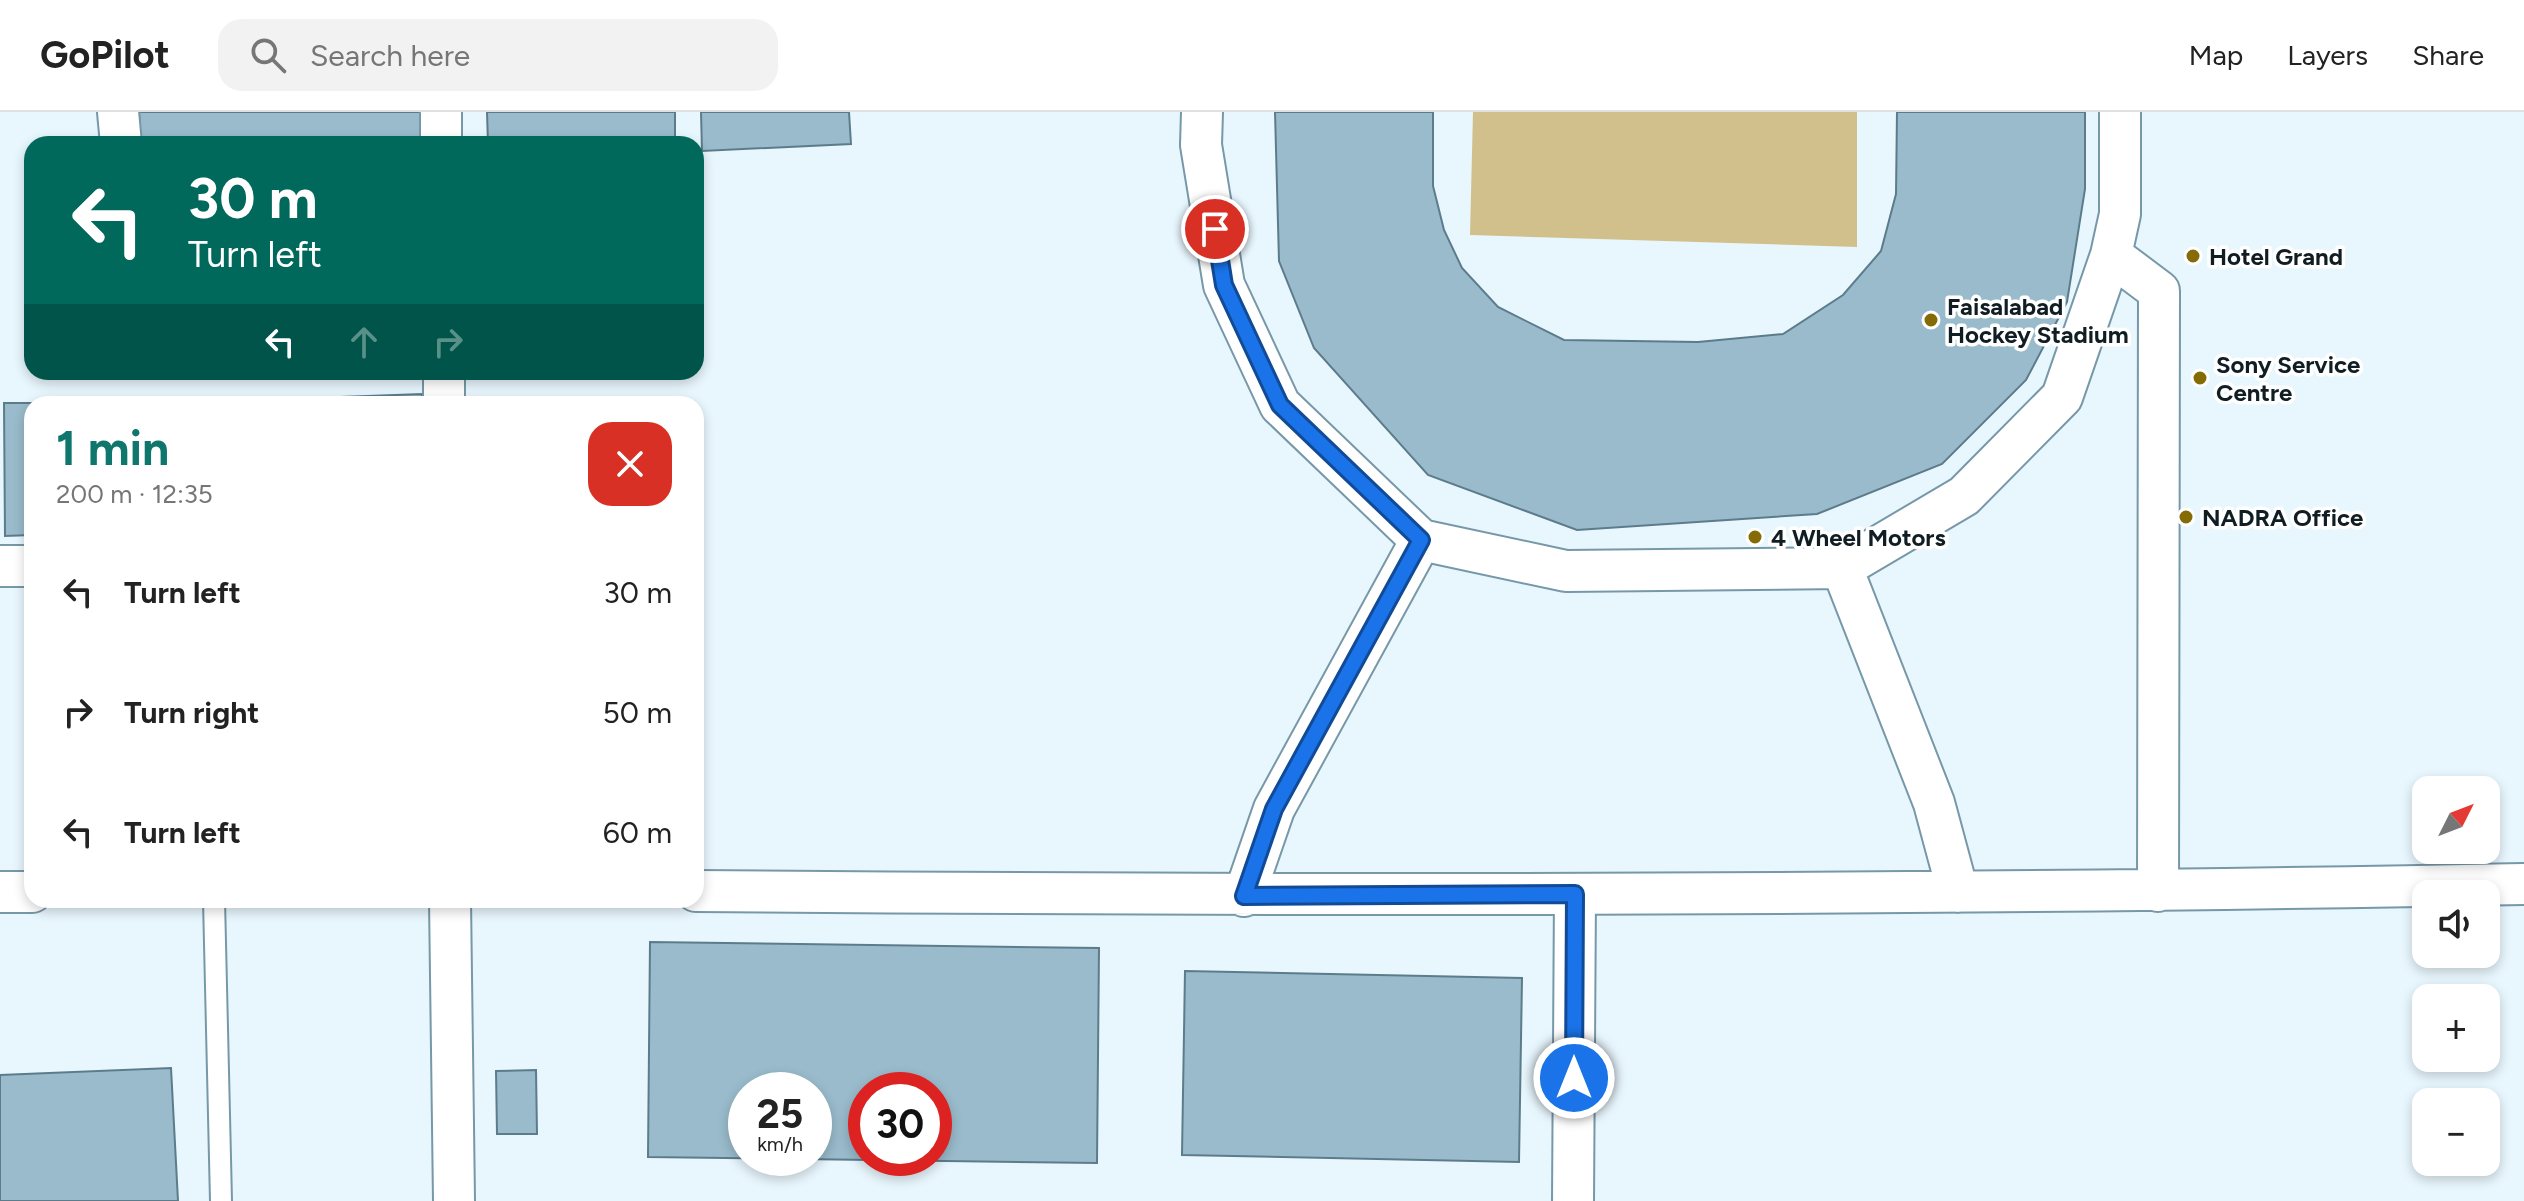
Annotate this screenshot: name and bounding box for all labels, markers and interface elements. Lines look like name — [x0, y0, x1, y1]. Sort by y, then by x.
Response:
search box — [218, 19, 778, 91]
text: GoPilot — [40, 32, 170, 78]
icon: search — [246, 33, 290, 77]
text: Search here — [310, 37, 470, 74]
text: Map — [2189, 38, 2243, 72]
text: Layers — [2287, 38, 2368, 72]
text: Share — [2412, 38, 2484, 72]
text: 30 m — [188, 165, 318, 232]
icon: left — [56, 168, 160, 272]
pin — [1181, 195, 1249, 263]
icon: arrive — [1193, 207, 1237, 251]
text: Turn left — [188, 233, 322, 276]
place label: Hotel Grand — [2209, 242, 2343, 271]
marker: Hotel Grand — [2184, 247, 2202, 265]
place label: Faisalabad Hockey Stadium — [1947, 292, 2129, 349]
marker: Faisalabad Hockey Stadium — [1922, 311, 1940, 329]
icon: left — [258, 320, 302, 364]
icon: ahead — [342, 320, 386, 364]
icon: right — [426, 320, 470, 364]
place label: Sony Service Centre — [2216, 350, 2360, 407]
marker: Sony Service Centre — [2191, 369, 2209, 387]
text: 1 min — [56, 419, 169, 477]
button: close — [588, 422, 672, 506]
text: 200 m · 12:35 — [56, 478, 213, 510]
place label: NADRA Office — [2202, 503, 2363, 532]
marker: NADRA Office — [2177, 508, 2195, 526]
place label: 4 Wheel Motors — [1771, 523, 1946, 552]
marker: 4 Wheel Motors — [1746, 528, 1764, 546]
icon: left — [56, 570, 100, 614]
text: Turn left — [124, 574, 241, 611]
text: 30 m — [604, 574, 672, 611]
icon: right — [56, 690, 100, 734]
text: Turn right — [124, 694, 259, 731]
text: 50 m — [603, 694, 672, 731]
north arrow — [2412, 776, 2500, 864]
map controls — [2412, 776, 2500, 1176]
icon: left — [56, 810, 100, 854]
text: Turn left — [124, 814, 241, 851]
text: 60 m — [603, 814, 672, 851]
button: sound — [2412, 880, 2500, 968]
button: + — [2412, 984, 2500, 1072]
position arrow — [1532, 1036, 1616, 1120]
speed limit sign: 30 — [848, 1072, 952, 1176]
button: − — [2412, 1088, 2500, 1176]
text: 25 — [757, 1090, 803, 1138]
text: km/h — [757, 1132, 803, 1156]

